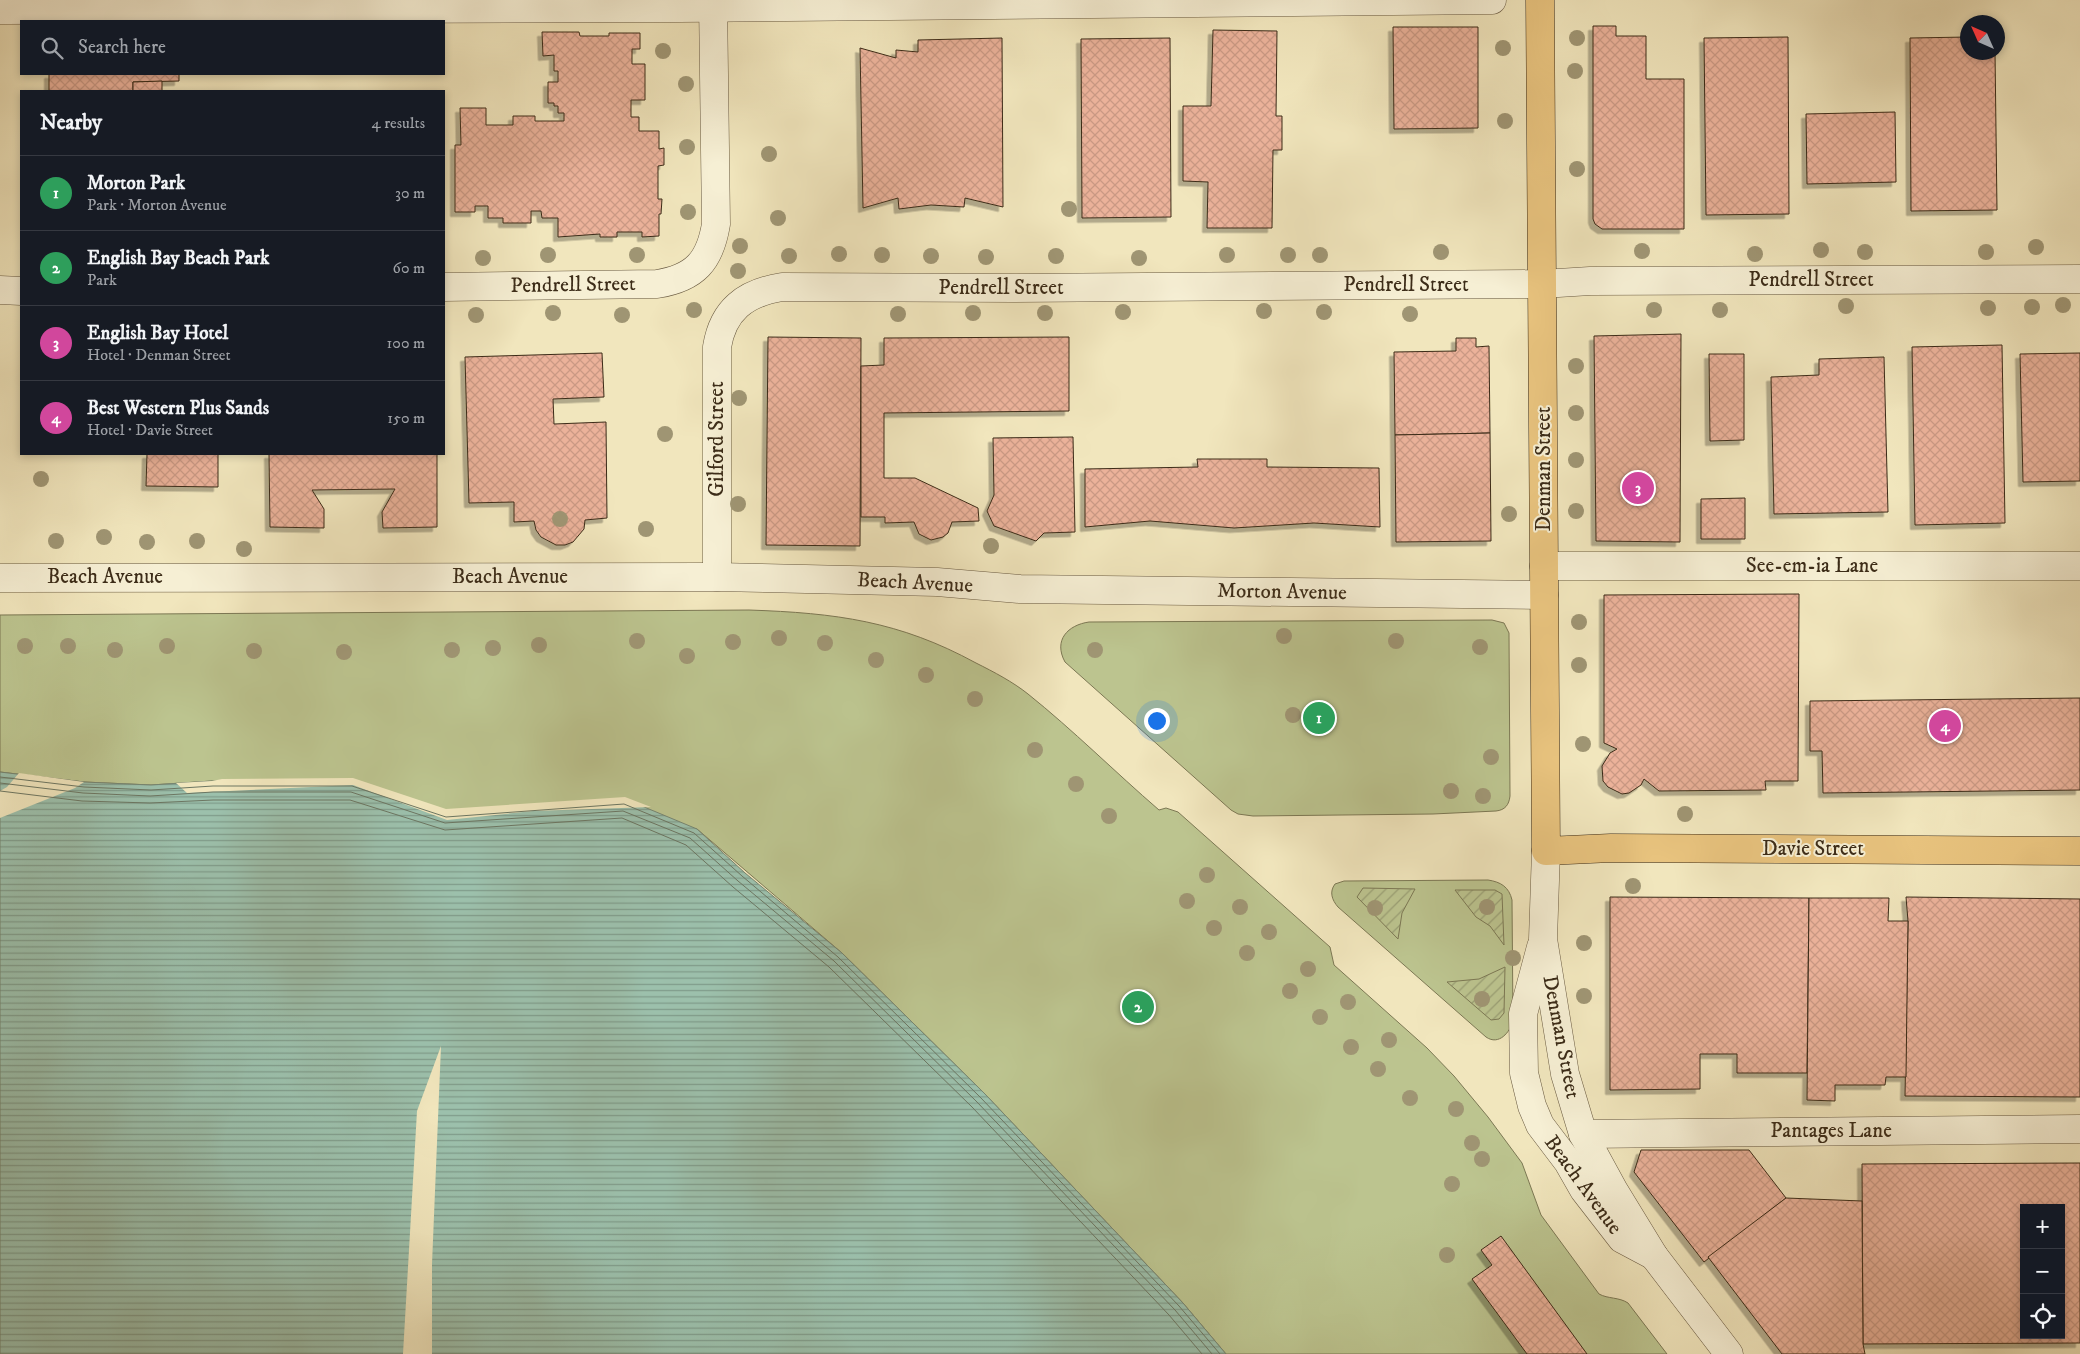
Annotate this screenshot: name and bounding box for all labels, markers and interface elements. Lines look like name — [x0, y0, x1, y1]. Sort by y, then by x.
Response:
north arrow — [1960, 15, 2005, 60]
search box — [20, 20, 445, 75]
icon: search — [38, 34, 66, 62]
text: Search here — [78, 36, 166, 59]
text: Nearby — [40, 110, 102, 136]
text: 4 results — [372, 113, 425, 133]
text: Morton Park — [87, 172, 185, 195]
text: 1 — [53, 183, 59, 203]
text: 30 m — [395, 183, 425, 203]
text: Park · Morton Avenue — [87, 195, 227, 215]
text: English Bay Beach Park — [87, 247, 269, 270]
text: 2 — [52, 258, 60, 278]
text: 60 m — [393, 258, 425, 278]
street label: Pendrell Street — [1748, 267, 1874, 293]
text: Park — [87, 270, 117, 290]
street label: Pendrell Street — [510, 271, 636, 299]
street label: Pendrell Street — [1343, 272, 1469, 298]
street label: Pendrell Street — [938, 275, 1064, 301]
text: English Bay Hotel — [87, 322, 228, 345]
text: 3 — [53, 333, 59, 353]
text: 100 m — [387, 333, 425, 353]
text: Hotel · Denman Street — [87, 345, 231, 365]
street label: Gilford Street — [704, 381, 730, 497]
text: Best Western Plus Sands — [87, 397, 269, 420]
street label: Denman Street — [1531, 406, 1557, 532]
text: 4 — [51, 408, 61, 428]
text: 150 m — [387, 408, 425, 428]
text: Hotel · Davie Street — [87, 420, 213, 440]
pin: 3 — [1622, 469, 1654, 507]
street label: See-em-ia Lane — [1746, 553, 1879, 579]
street label: Beach Avenue — [47, 564, 163, 590]
street label: Beach Avenue — [452, 564, 568, 590]
street label: Beach Avenue — [856, 567, 974, 599]
street label: Morton Avenue — [1217, 578, 1347, 606]
pin: 1 — [1303, 699, 1335, 737]
pin: 4 — [1929, 707, 1961, 745]
your location — [1144, 708, 1170, 734]
street label: Davie Street — [1762, 836, 1864, 862]
street label: Denman Street — [1536, 973, 1586, 1101]
pin: 2 — [1122, 988, 1154, 1026]
street label: Pantages Lane — [1770, 1118, 1892, 1144]
street label: Beach Avenue — [1538, 1130, 1628, 1240]
map controls — [2020, 1204, 2065, 1339]
button: + — [2020, 1204, 2065, 1249]
button: − — [2020, 1249, 2065, 1294]
button: locate — [2020, 1294, 2065, 1339]

